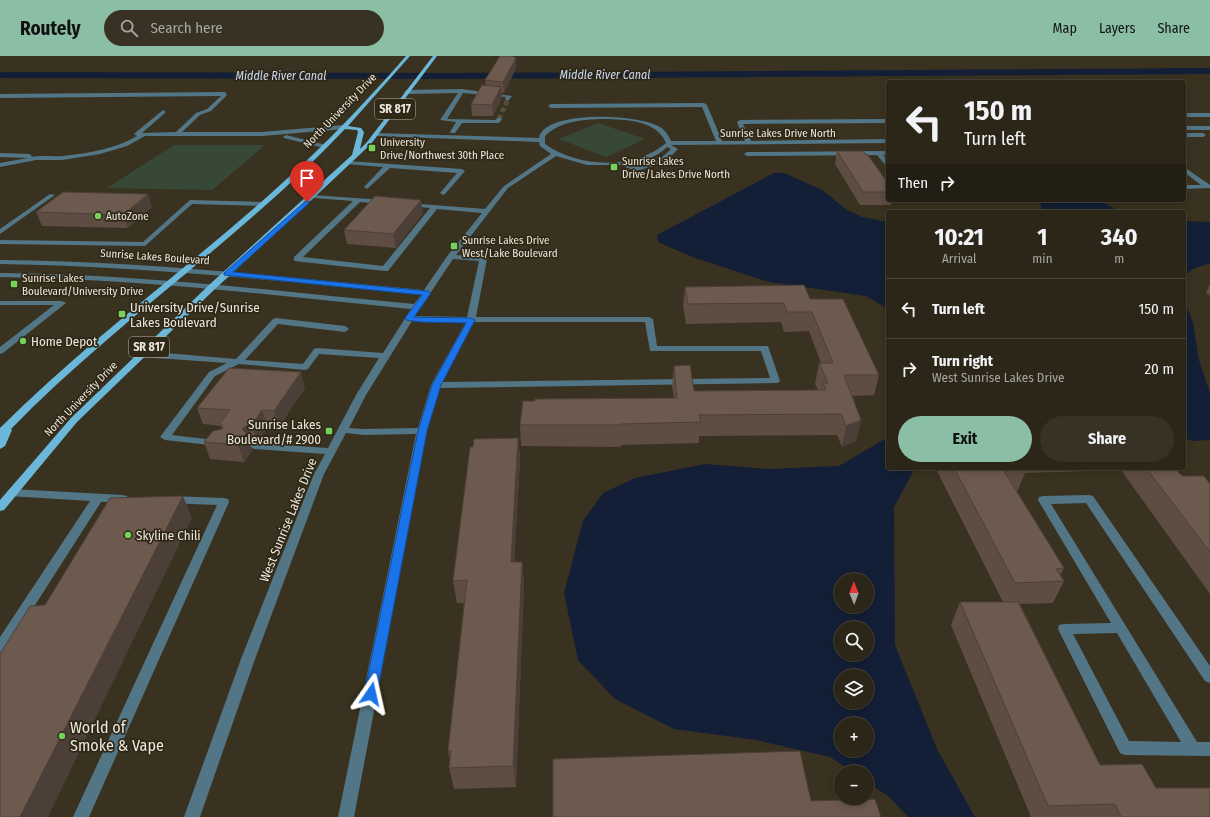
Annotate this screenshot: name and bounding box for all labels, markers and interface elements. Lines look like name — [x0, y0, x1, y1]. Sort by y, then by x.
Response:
search box — [104, 10, 384, 46]
text: Routely — [20, 17, 80, 40]
icon: search — [118, 17, 140, 39]
text: Search here — [150, 19, 223, 37]
text: Map — [1053, 20, 1077, 37]
text: Layers — [1099, 20, 1135, 37]
text: Share — [1157, 20, 1190, 37]
water label: Middle River Canal — [560, 68, 650, 82]
water label: Middle River Canal — [236, 69, 326, 83]
street label: North University Drive — [301, 71, 379, 151]
text: 150 m — [964, 94, 1032, 127]
icon: left — [898, 96, 950, 148]
road number: SR 817 — [375, 99, 415, 119]
street label: Sunrise Lakes Drive North — [720, 127, 836, 140]
text: Turn left — [964, 128, 1026, 150]
place label: University Drive/Northwest 30th Place — [380, 136, 504, 162]
marker: University Drive/Northwest 30th Place — [367, 143, 377, 153]
place label: Sunrise Lakes Drive/Lakes Drive North — [622, 155, 730, 181]
pin — [290, 161, 324, 202]
marker: Sunrise Lakes Drive/Lakes Drive North — [609, 162, 619, 172]
icon: arrive — [296, 167, 318, 189]
icon: right — [936, 172, 958, 194]
text: Then — [898, 174, 928, 192]
place label: AutoZone — [106, 210, 149, 223]
marker: AutoZone — [93, 211, 103, 221]
text: 10:21 — [934, 223, 984, 251]
text: 1 — [1037, 223, 1048, 251]
text: 340 — [1101, 223, 1138, 251]
place label: Sunrise Lakes Drive West/Lake Boulevard — [462, 234, 558, 260]
marker: Sunrise Lakes Drive West/Lake Boulevard — [449, 241, 459, 251]
street label: Sunrise Lakes Boulevard — [100, 247, 210, 267]
text: Arrival — [942, 251, 976, 266]
text: min — [1032, 251, 1052, 266]
text: m — [1114, 251, 1124, 266]
place label: Sunrise Lakes Boulevard/University Drive — [22, 272, 143, 298]
marker: Sunrise Lakes Boulevard/University Drive — [9, 279, 19, 289]
icon: left — [898, 298, 920, 320]
place label: University Drive/Sunrise Lakes Boulevard — [130, 300, 260, 330]
text: Turn left — [932, 300, 985, 318]
text: 150 m — [1138, 300, 1174, 318]
marker: University Drive/Sunrise Lakes Boulevard — [117, 309, 127, 319]
place label: Home Depot — [31, 334, 98, 349]
marker: Home Depot — [18, 336, 28, 346]
road number: SR 817 — [129, 337, 169, 357]
text: Turn right — [932, 352, 993, 370]
icon: right — [898, 358, 920, 380]
street label: North University Drive — [42, 359, 120, 439]
text: 20 m — [1145, 360, 1174, 378]
text: West Sunrise Lakes Drive — [932, 370, 1064, 385]
button: Exit — [898, 416, 1032, 462]
button: Share — [1040, 416, 1174, 462]
place label: Sunrise Lakes Boulevard/# 2900 — [227, 417, 321, 447]
marker: Sunrise Lakes Boulevard/# 2900 — [324, 426, 334, 436]
street label: West Sunrise Lakes Drive — [256, 456, 320, 584]
place label: Skyline Chili — [136, 528, 201, 543]
marker: Skyline Chili — [123, 530, 133, 540]
north arrow — [834, 573, 874, 613]
map controls — [834, 573, 874, 805]
button: search — [834, 621, 874, 661]
button: layers — [834, 669, 874, 709]
position arrow — [350, 673, 392, 715]
button: + — [834, 717, 874, 757]
place label: World of Smoke & Vape — [70, 718, 164, 755]
marker: World of Smoke & Vape — [57, 731, 67, 741]
button: − — [834, 765, 874, 805]

